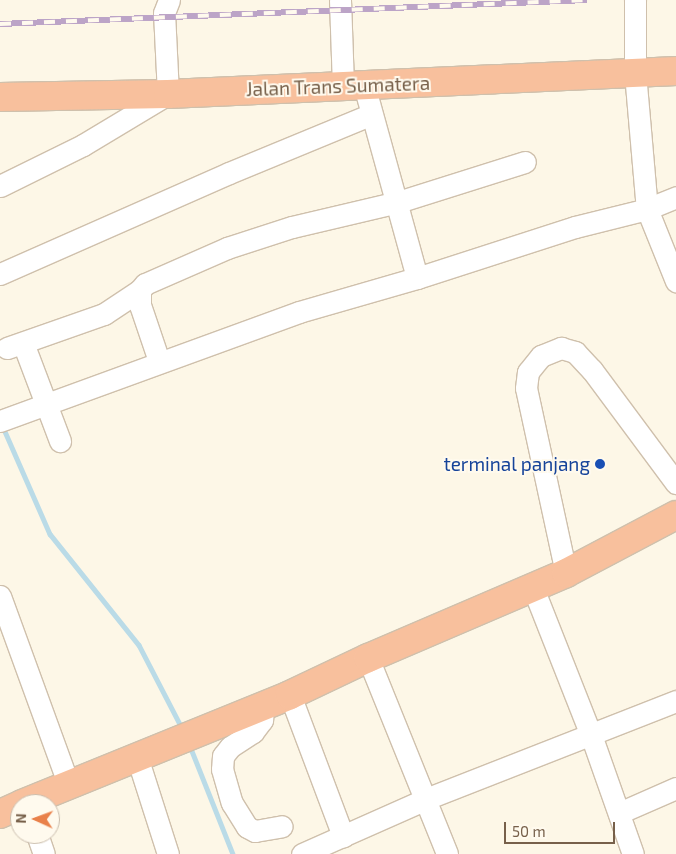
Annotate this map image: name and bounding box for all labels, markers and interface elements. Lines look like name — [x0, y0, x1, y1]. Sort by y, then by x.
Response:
street label: Jalan Trans Sumatera — [245, 71, 431, 101]
place label: terminal panjang — [443, 453, 590, 475]
marker: terminal panjang — [594, 458, 606, 470]
north arrow — [10, 794, 60, 844]
scale bar — [506, 812, 617, 844]
text: N — [12, 813, 29, 824]
text: 50 m — [512, 822, 546, 840]

